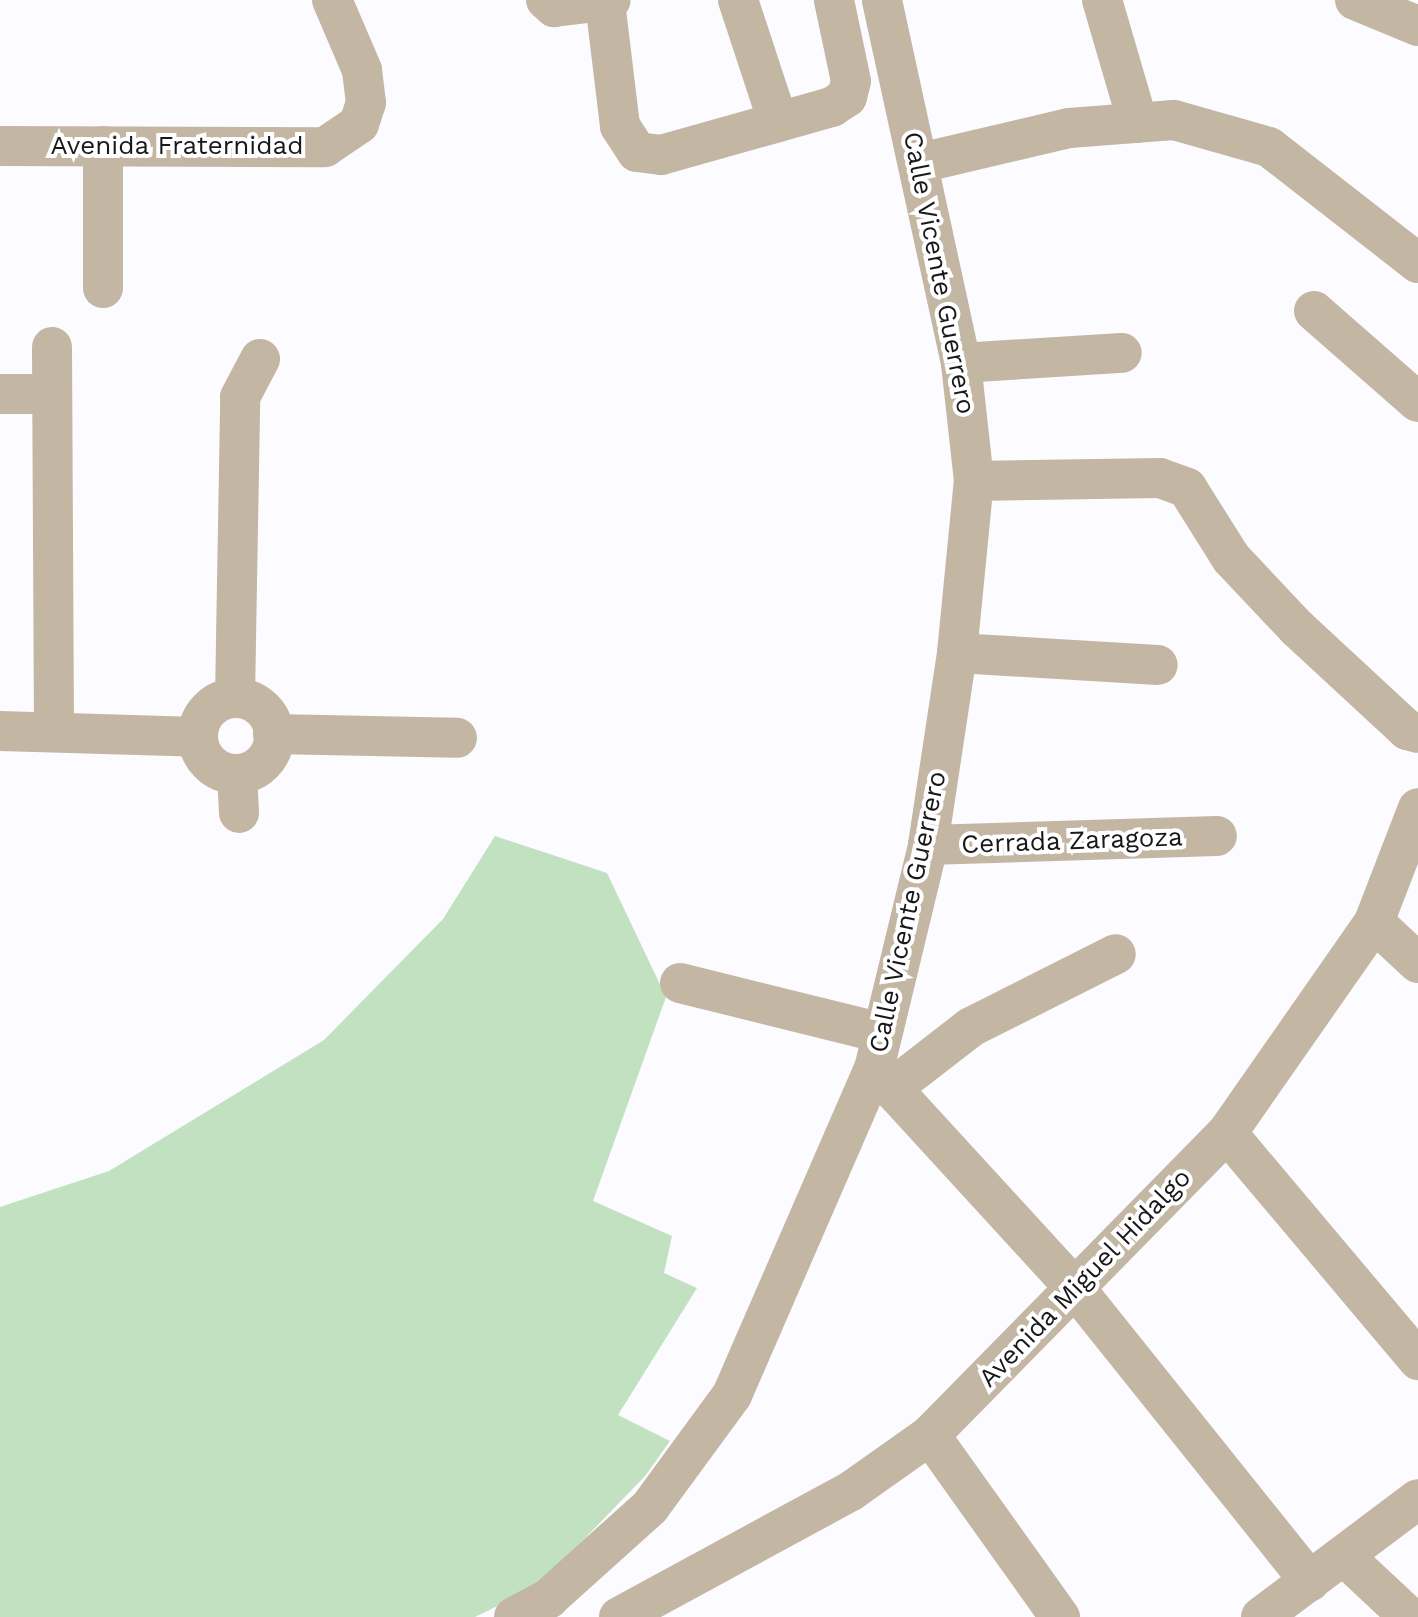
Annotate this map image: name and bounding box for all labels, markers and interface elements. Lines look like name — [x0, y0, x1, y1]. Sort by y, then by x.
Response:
street label: Calle Vicente Guerrero — [896, 129, 982, 417]
street label: Avenida Fraternidad — [50, 130, 304, 162]
street label: Calle Vicente Guerrero — [863, 768, 953, 1056]
street label: Cerrada Zaragoza — [960, 822, 1184, 860]
street label: Avenida Miguel Hidalgo — [972, 1162, 1198, 1394]

